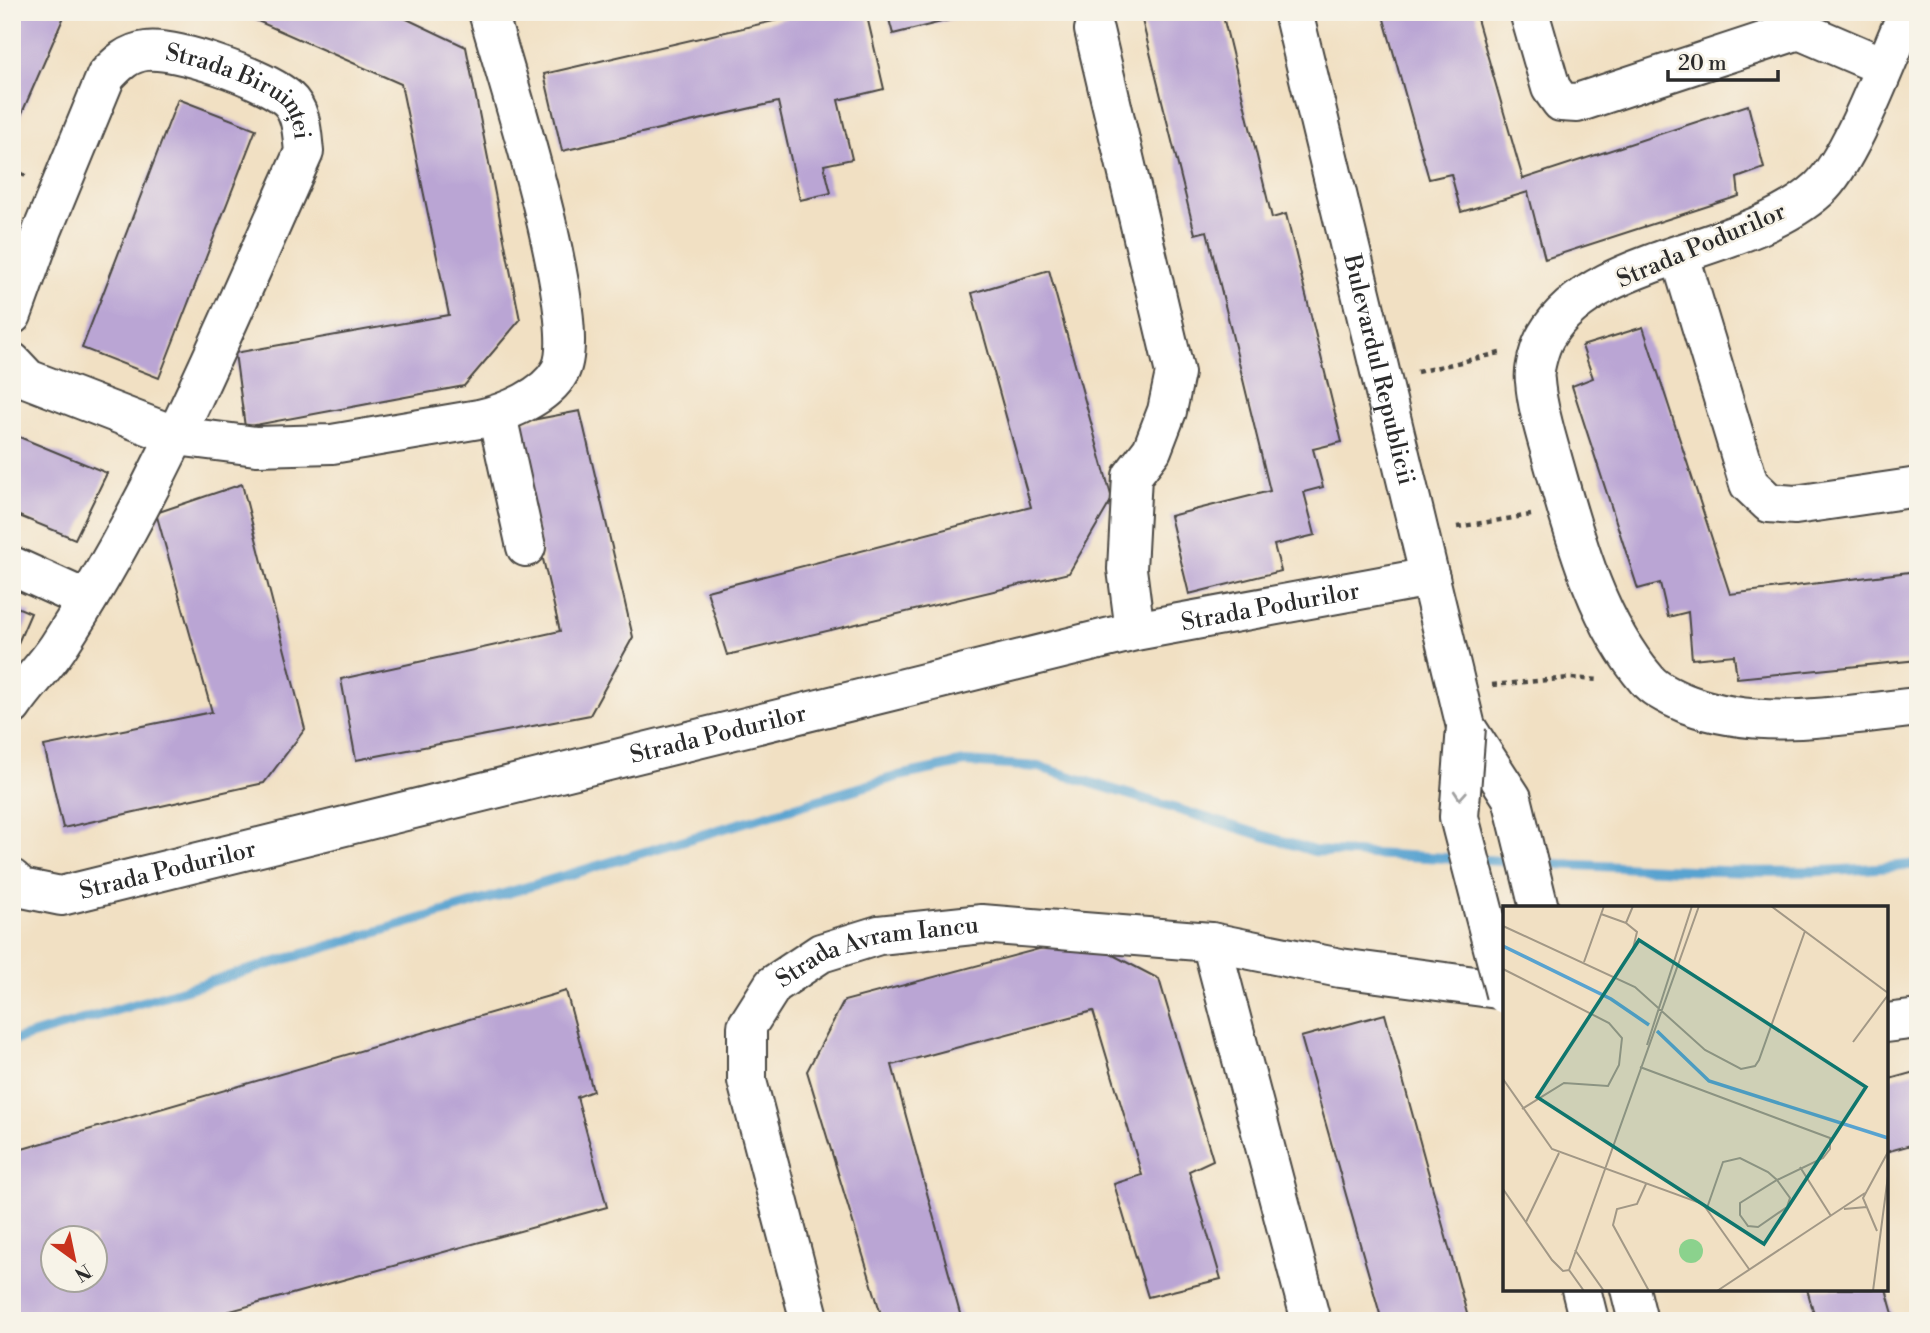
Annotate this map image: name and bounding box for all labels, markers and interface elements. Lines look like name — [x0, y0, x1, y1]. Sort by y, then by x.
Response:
street label: Strada Biruinței — [163, 38, 317, 141]
scale bar — [1668, 38, 1778, 82]
text: 20 m — [1678, 51, 1727, 77]
street label: Strada Podurilor — [1612, 197, 1790, 295]
street label: Bulevardul Republicii — [1336, 251, 1421, 488]
street label: Strada Podurilor — [1179, 576, 1362, 638]
street label: Strada Podurilor — [627, 699, 810, 771]
one-way arrow — [1453, 790, 1468, 801]
street label: Strada Podurilor — [76, 834, 259, 907]
inset map — [1503, 906, 1888, 1291]
street label: Strada Avram Iancu — [770, 910, 981, 995]
north arrow — [38, 1224, 108, 1294]
text: N — [70, 1258, 96, 1287]

